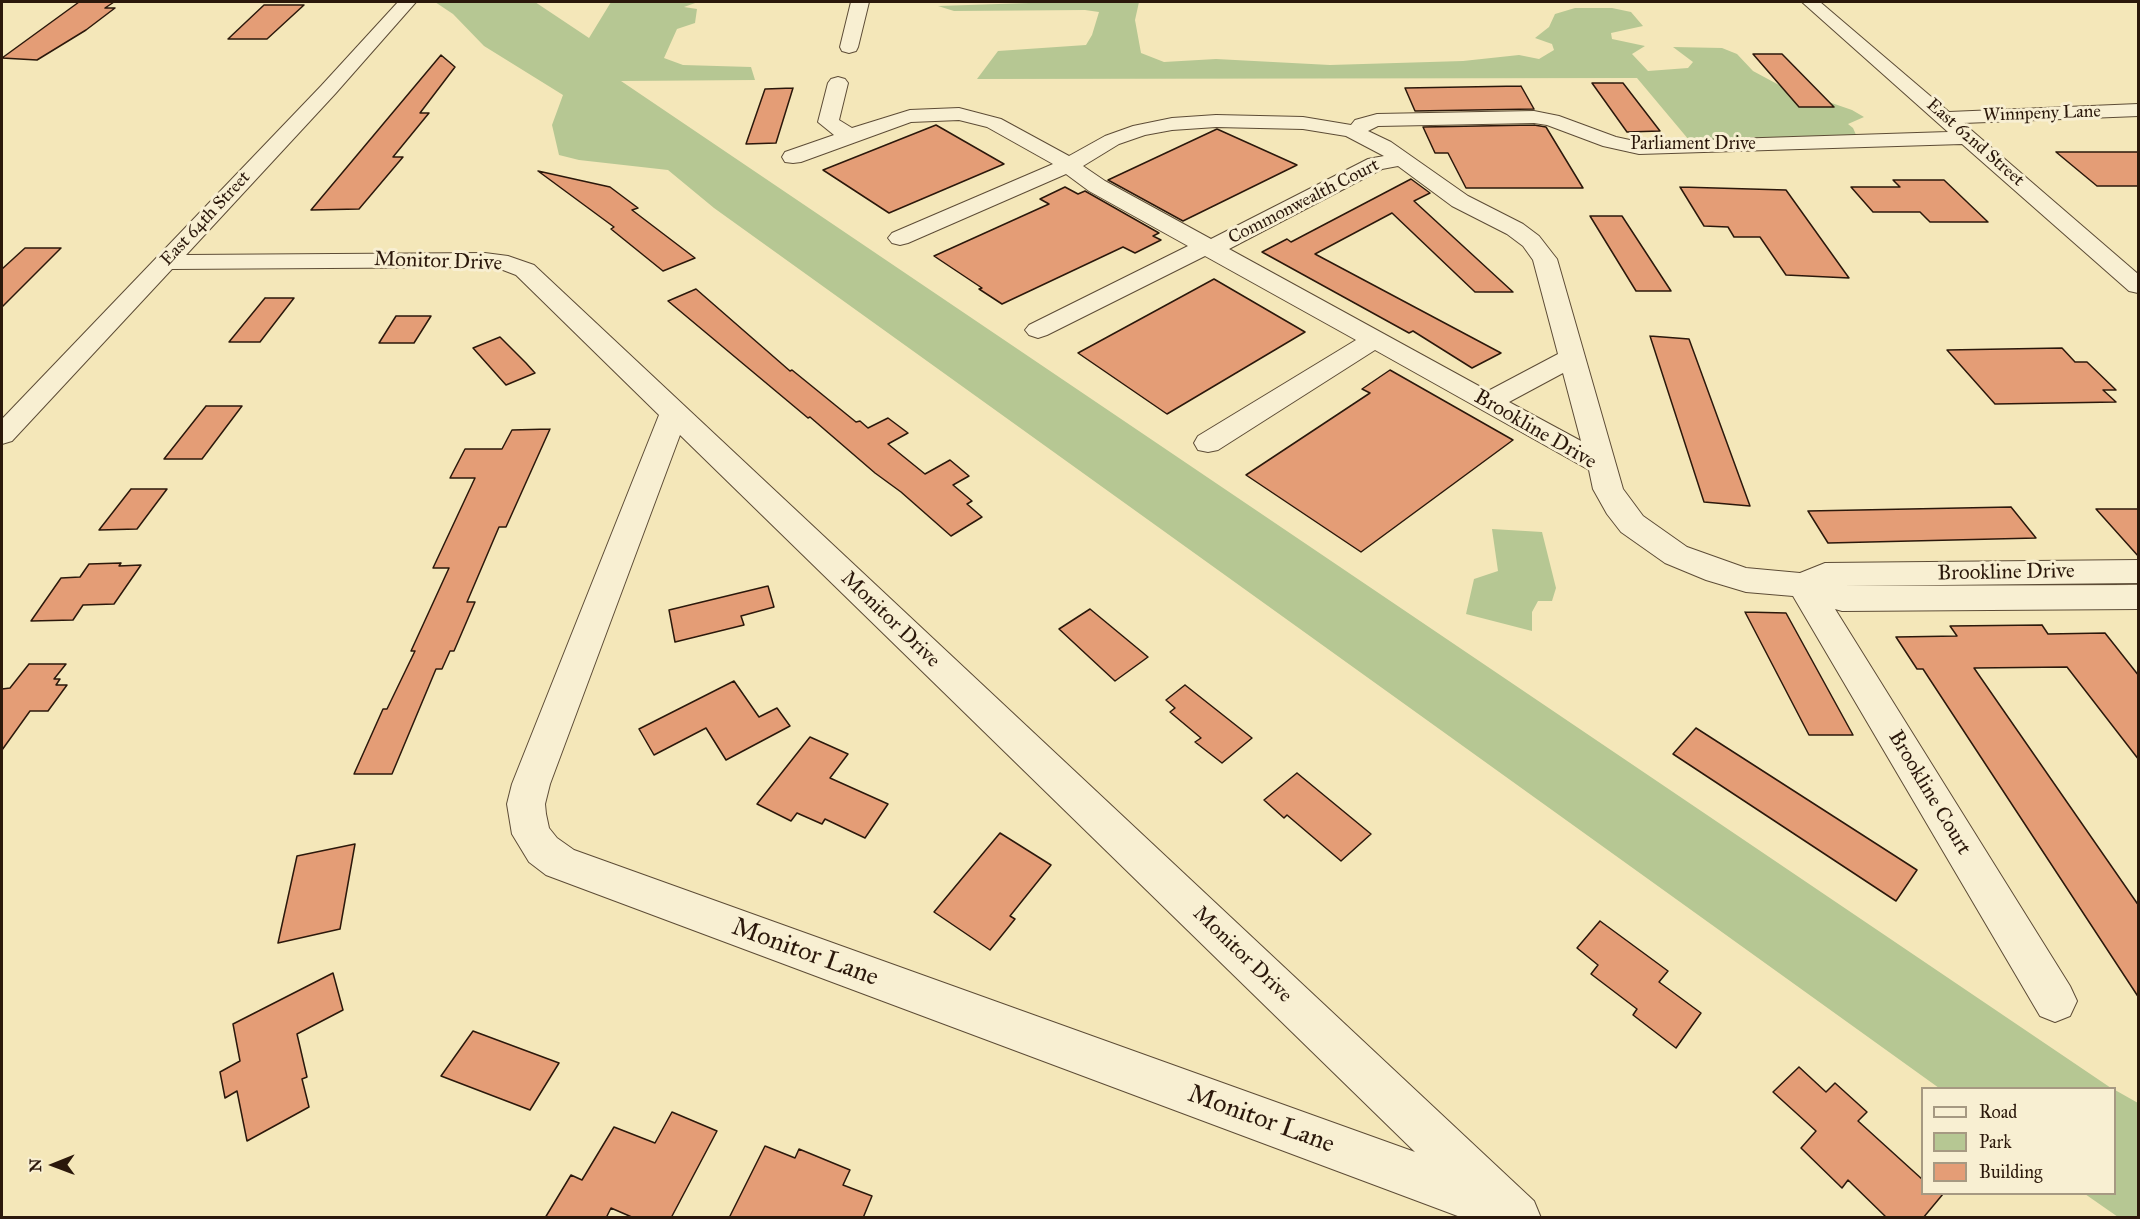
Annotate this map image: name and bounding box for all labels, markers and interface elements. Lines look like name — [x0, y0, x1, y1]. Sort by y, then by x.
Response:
street label: East 62nd Street — [1922, 95, 2028, 191]
street label: Winnpeny Lane — [1983, 101, 2101, 127]
street label: Parliament Drive — [1630, 134, 1756, 156]
street label: Commonwealth Court — [1225, 155, 1383, 249]
street label: East 64th Street — [157, 167, 255, 271]
street label: Monitor Drive — [373, 247, 503, 277]
street label: Brookline Drive — [1469, 385, 1601, 475]
street label: Brookline Drive — [1937, 559, 2075, 587]
street label: Monitor Drive — [835, 566, 945, 674]
street label: Brookline Court — [1882, 726, 1976, 860]
street label: Monitor Drive — [1187, 901, 1297, 1009]
street label: Monitor Lane — [727, 912, 883, 994]
street label: Monitor Lane — [1183, 1079, 1339, 1161]
legend — [1921, 1087, 2116, 1195]
text: Road — [1979, 1101, 2017, 1123]
text: Park — [1979, 1131, 2012, 1153]
north arrow — [24, 1135, 84, 1195]
text: N — [26, 1158, 45, 1172]
text: Building — [1979, 1161, 2042, 1183]

